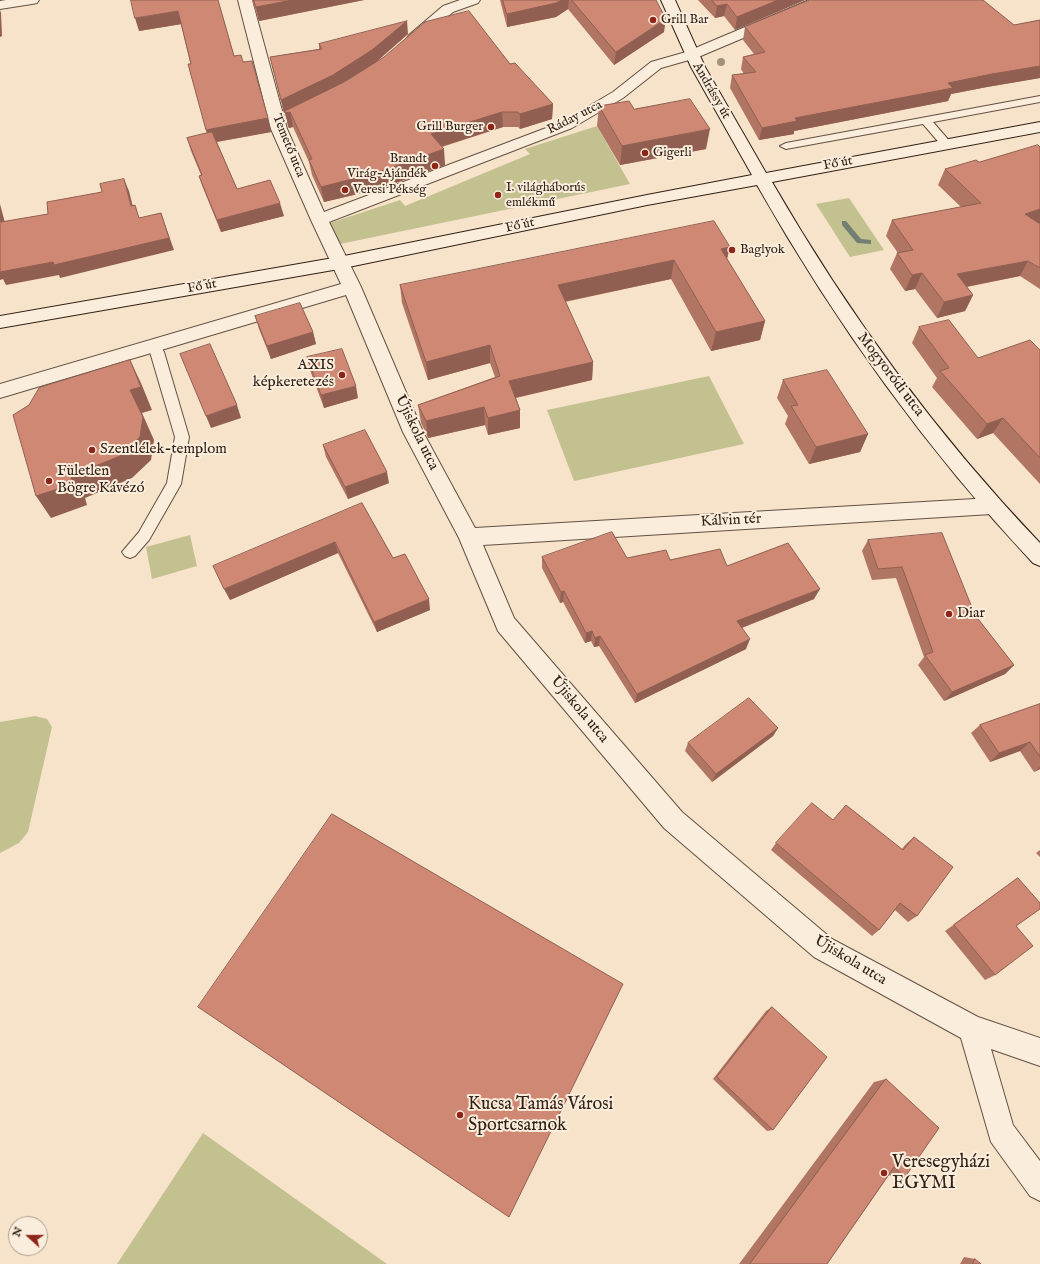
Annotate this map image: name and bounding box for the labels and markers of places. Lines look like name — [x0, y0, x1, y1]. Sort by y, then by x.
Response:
place label: Grill Bar — [661, 12, 709, 28]
marker: Grill Bar — [648, 15, 658, 25]
place label: Grill Burger — [417, 119, 483, 135]
marker: Grill Burger — [486, 122, 496, 132]
place label: Gigerli — [653, 145, 692, 161]
marker: Gigerli — [640, 148, 650, 158]
place label: Brandt Virág-Ajándék — [347, 151, 427, 182]
marker: Brandt Virág-Ajándék — [430, 161, 440, 171]
place label: I. világháborús emlékmű — [506, 180, 585, 211]
place label: Veresi Pékség — [353, 182, 426, 198]
marker: Veresi Pékség — [340, 185, 350, 195]
marker: I. világháborús emlékmű — [493, 190, 503, 200]
place label: Baglyok — [740, 242, 785, 258]
marker: Baglyok — [727, 245, 737, 255]
place label: AXIS képkeretezés — [253, 357, 334, 392]
marker: AXIS képkeretezés — [337, 370, 347, 380]
place label: Szentlélek-templom — [100, 441, 227, 459]
marker: Szentlélek-templom — [87, 445, 97, 455]
place label: Fületlen Bögre Kávézó — [57, 463, 144, 498]
marker: Fületlen Bögre Kávézó — [44, 476, 54, 486]
place label: Diar — [957, 605, 985, 623]
marker: Diar — [944, 609, 954, 619]
place label: Kucsa Tamás Városi Sportcsarnok — [468, 1094, 613, 1136]
marker: Kucsa Tamás Városi Sportcsarnok — [455, 1110, 465, 1120]
place label: Veresegyházi EGYMI — [892, 1152, 990, 1194]
marker: Veresegyházi EGYMI — [879, 1168, 889, 1178]

